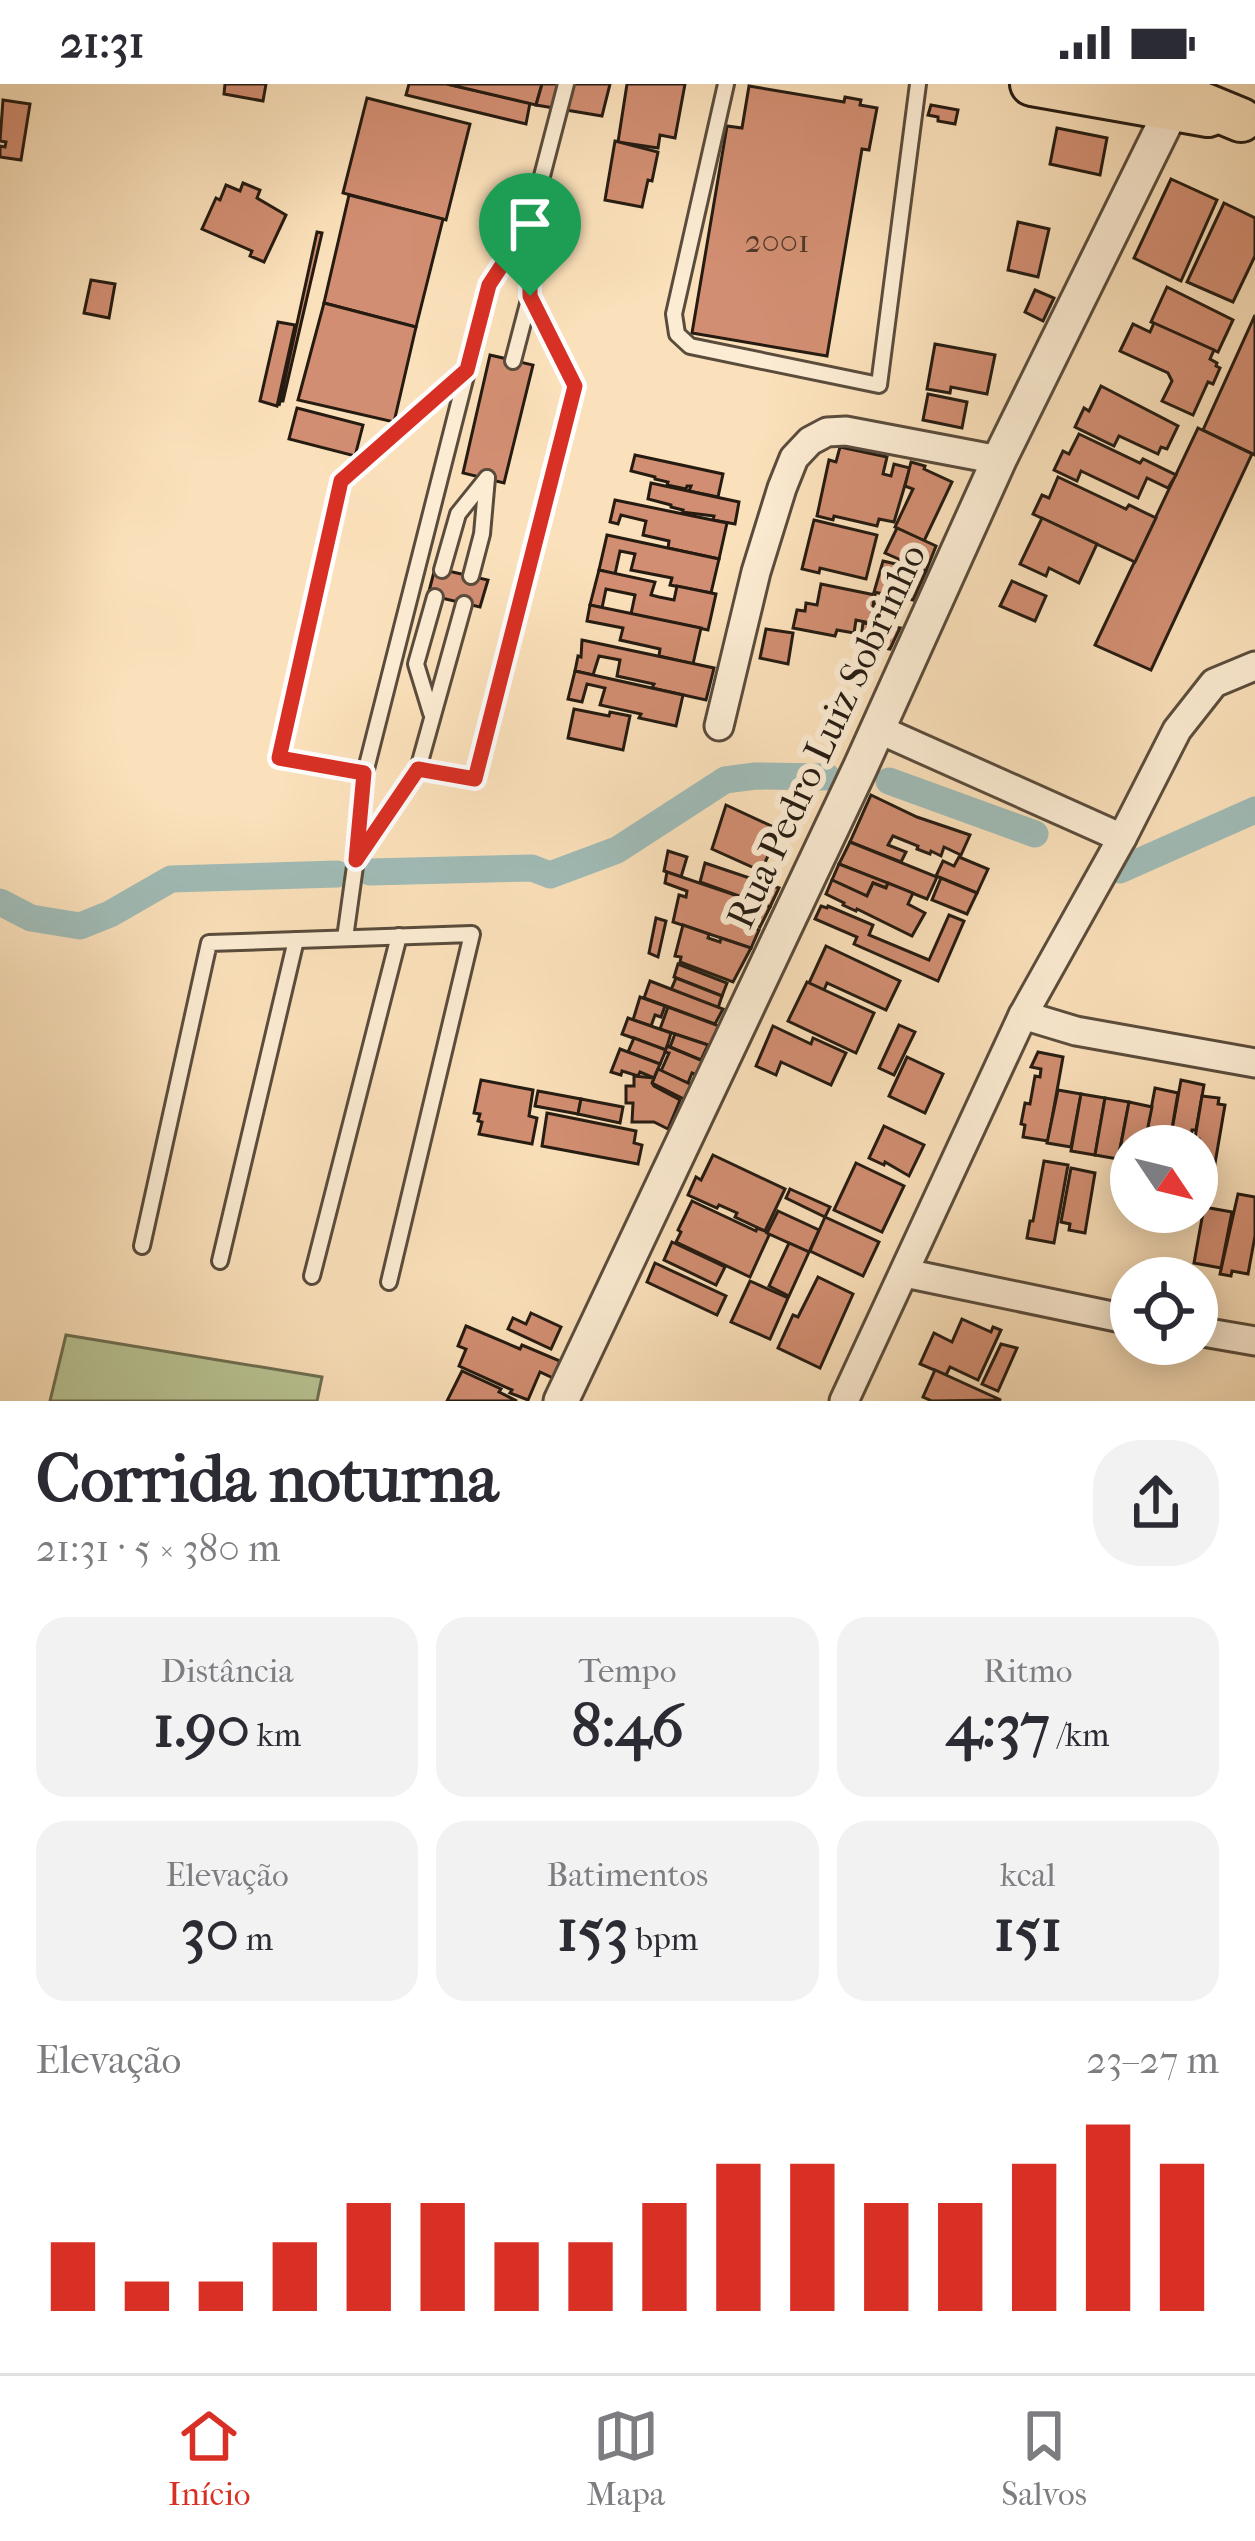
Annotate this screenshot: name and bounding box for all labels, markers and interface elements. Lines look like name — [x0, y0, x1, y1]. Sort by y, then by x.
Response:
text: 21:31 — [60, 16, 145, 69]
pin — [479, 173, 581, 296]
icon: arrive — [497, 191, 563, 257]
house number: 2001 — [745, 222, 809, 261]
street label: Rua Pedro Luiz Sobrinho — [717, 537, 935, 935]
north arrow — [1110, 1125, 1218, 1233]
map controls — [1110, 1125, 1218, 1365]
button: locate — [1110, 1257, 1218, 1365]
button: share — [1093, 1440, 1219, 1566]
text: Corrida noturna — [36, 1441, 498, 1518]
text: 21:31 · 5 × 380 m — [36, 1525, 281, 1571]
text: Distância — [161, 1652, 294, 1691]
text: Tempo — [579, 1652, 676, 1691]
text: Ritmo — [983, 1652, 1072, 1691]
text: 1.90 — [153, 1691, 250, 1762]
text: 8:46 — [571, 1691, 684, 1762]
text: 4:37 — [946, 1691, 1050, 1762]
text: km — [250, 1716, 301, 1755]
text: /km — [1050, 1716, 1109, 1755]
text: Elevação — [166, 1856, 289, 1895]
text: Batimentos — [547, 1856, 708, 1895]
text: kcal — [1000, 1856, 1056, 1895]
text: 30 — [181, 1895, 239, 1966]
text: 153 — [557, 1895, 629, 1966]
text: 151 — [994, 1895, 1062, 1966]
text: m — [239, 1920, 273, 1959]
text: bpm — [629, 1920, 698, 1959]
text: Elevação — [36, 2037, 181, 2083]
text: 23–27 m — [1086, 2037, 1219, 2083]
tab: Início — [168, 2403, 250, 2514]
tab: Mapa — [586, 2403, 665, 2514]
tab: Salvos — [1001, 2403, 1087, 2514]

